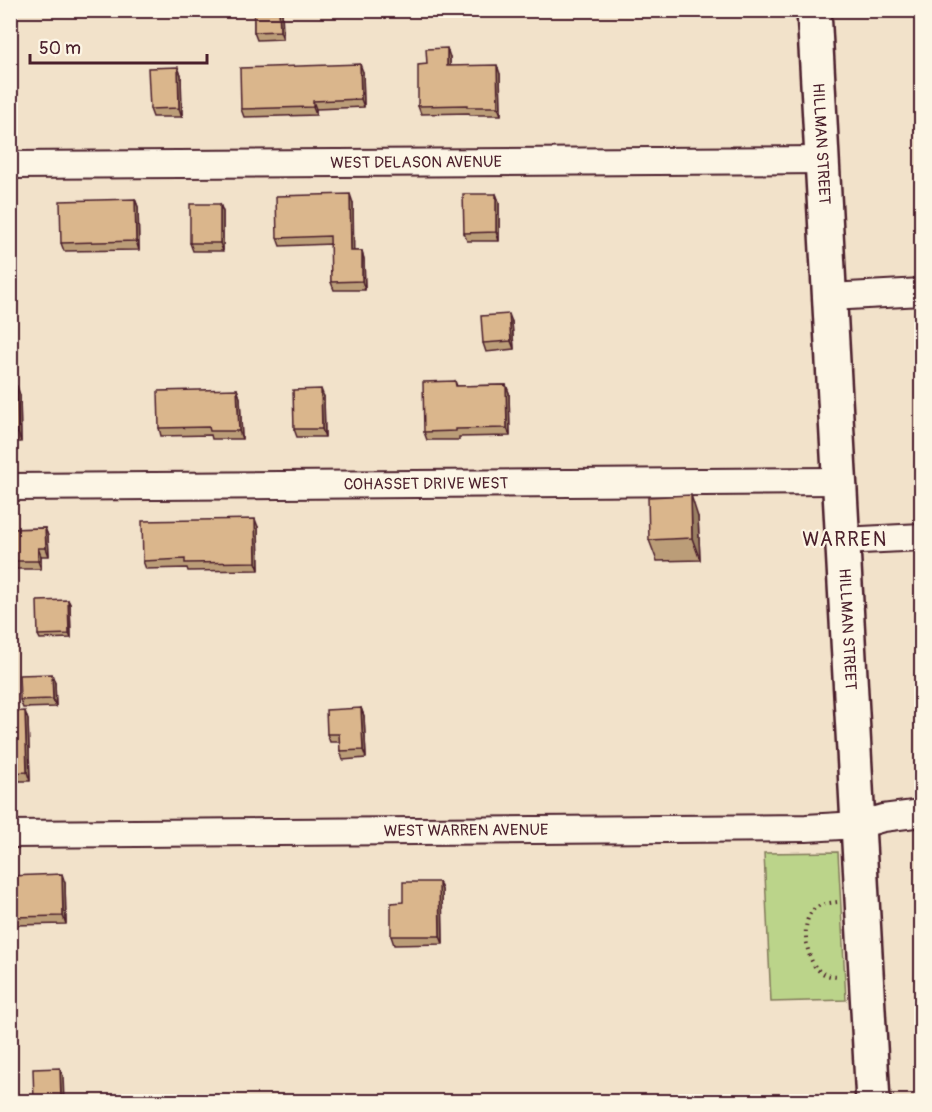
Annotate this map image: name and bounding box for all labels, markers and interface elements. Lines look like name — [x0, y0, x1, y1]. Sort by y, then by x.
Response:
scale bar — [30, 27, 207, 65]
text: 50 m — [39, 37, 81, 60]
street label: HILLMAN STREET — [808, 82, 835, 205]
street label: WEST DELASON AVENUE — [330, 152, 502, 173]
street label: COHASSET DRIVE WEST — [344, 473, 509, 495]
district label: WARREN — [802, 527, 888, 552]
street label: HILLMAN STREET — [834, 568, 861, 691]
street label: WEST WARREN AVENUE — [384, 820, 548, 841]

